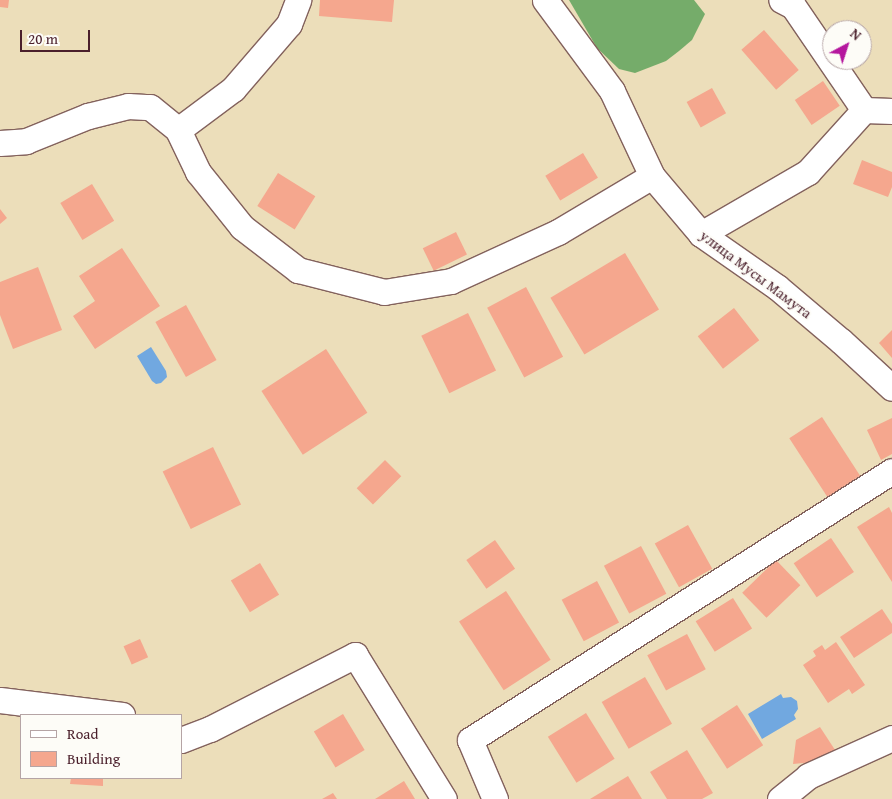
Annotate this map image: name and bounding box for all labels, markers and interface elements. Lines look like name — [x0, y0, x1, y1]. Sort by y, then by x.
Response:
scale bar — [22, 20, 92, 52]
north arrow — [822, 20, 872, 70]
text: N — [846, 24, 866, 45]
text: 20 m — [28, 28, 58, 49]
street label: улица Мусы Мамута — [697, 226, 815, 322]
legend — [20, 714, 182, 779]
text: Road — [67, 723, 98, 744]
text: Building — [67, 748, 120, 769]

